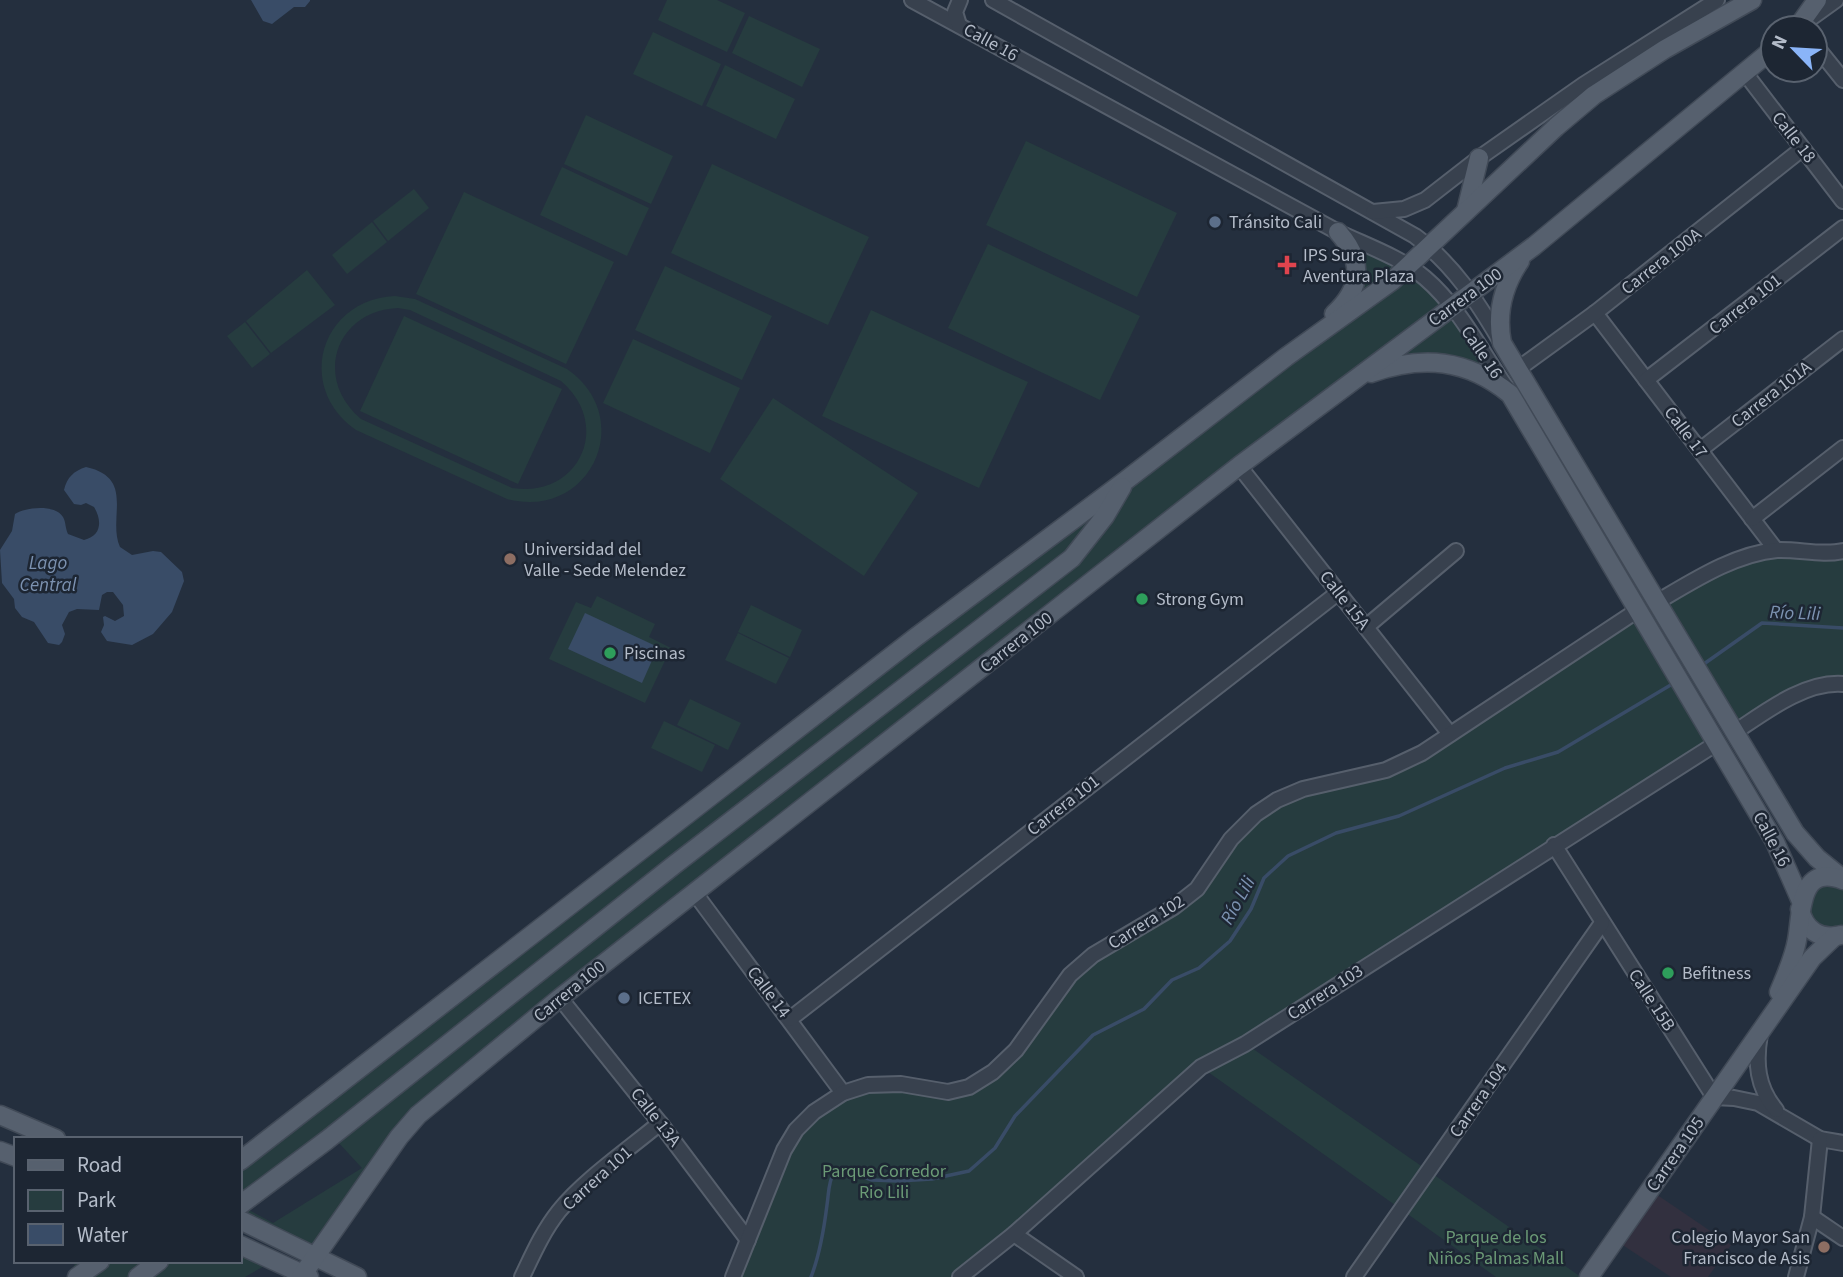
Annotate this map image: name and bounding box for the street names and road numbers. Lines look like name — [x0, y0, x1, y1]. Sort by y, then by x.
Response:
street label: Calle 16 — [959, 17, 1023, 68]
street label: Calle 18 — [1766, 106, 1822, 168]
street label: Carrera 100A — [1616, 222, 1707, 301]
street label: Carrera 100 — [1423, 262, 1507, 333]
street label: Carrera 101 — [1704, 268, 1787, 341]
street label: Calle 16 — [1455, 321, 1508, 384]
street label: Carrera 101A — [1726, 355, 1817, 434]
street label: Calle 17 — [1658, 401, 1713, 463]
street label: Calle 15A — [1314, 566, 1376, 635]
street label: Carrera 100 — [975, 606, 1058, 679]
street label: Carrera 101 — [1022, 769, 1105, 842]
street label: Calle 16 — [1747, 807, 1796, 871]
street label: Carrera 102 — [1103, 889, 1189, 956]
street label: Carrera 100 — [528, 955, 611, 1028]
street label: Carrera 103 — [1282, 959, 1368, 1026]
street label: Calle 14 — [741, 961, 796, 1023]
street label: Calle 15B — [1622, 964, 1681, 1036]
street label: Carrera 104 — [1444, 1058, 1513, 1143]
street label: Calle 13A — [625, 1083, 687, 1152]
street label: Carrera 105 — [1641, 1112, 1710, 1197]
street label: Carrera 101 — [557, 1140, 638, 1216]

